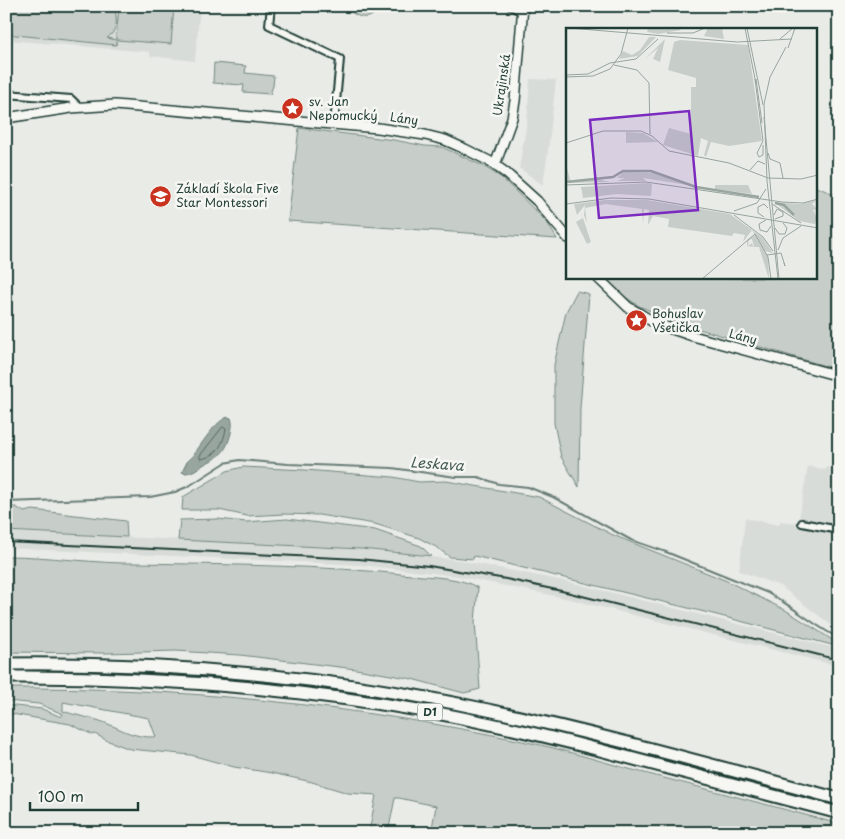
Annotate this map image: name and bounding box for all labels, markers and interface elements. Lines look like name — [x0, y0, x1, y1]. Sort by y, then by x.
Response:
inset map — [566, 28, 818, 279]
street label: Ukrajinská — [488, 52, 514, 117]
place label: sv. Jan Nepomucký — [309, 92, 378, 124]
place icon: sv. Jan Nepomucký — [281, 97, 305, 121]
street label: Lány — [389, 107, 420, 129]
place label: Základí škola Five Star Montessori — [176, 179, 279, 211]
school or university icon: Základí škola Five Star Montessori — [148, 184, 172, 208]
place label: Bohuslav Všetička — [652, 304, 703, 336]
place icon: Bohuslav Všetička — [624, 309, 648, 333]
street label: Lány — [727, 324, 759, 348]
water label: Leskava — [410, 451, 466, 476]
road number: D1 — [418, 704, 442, 720]
scale bar — [30, 779, 138, 811]
text: 100 m — [38, 784, 84, 807]

